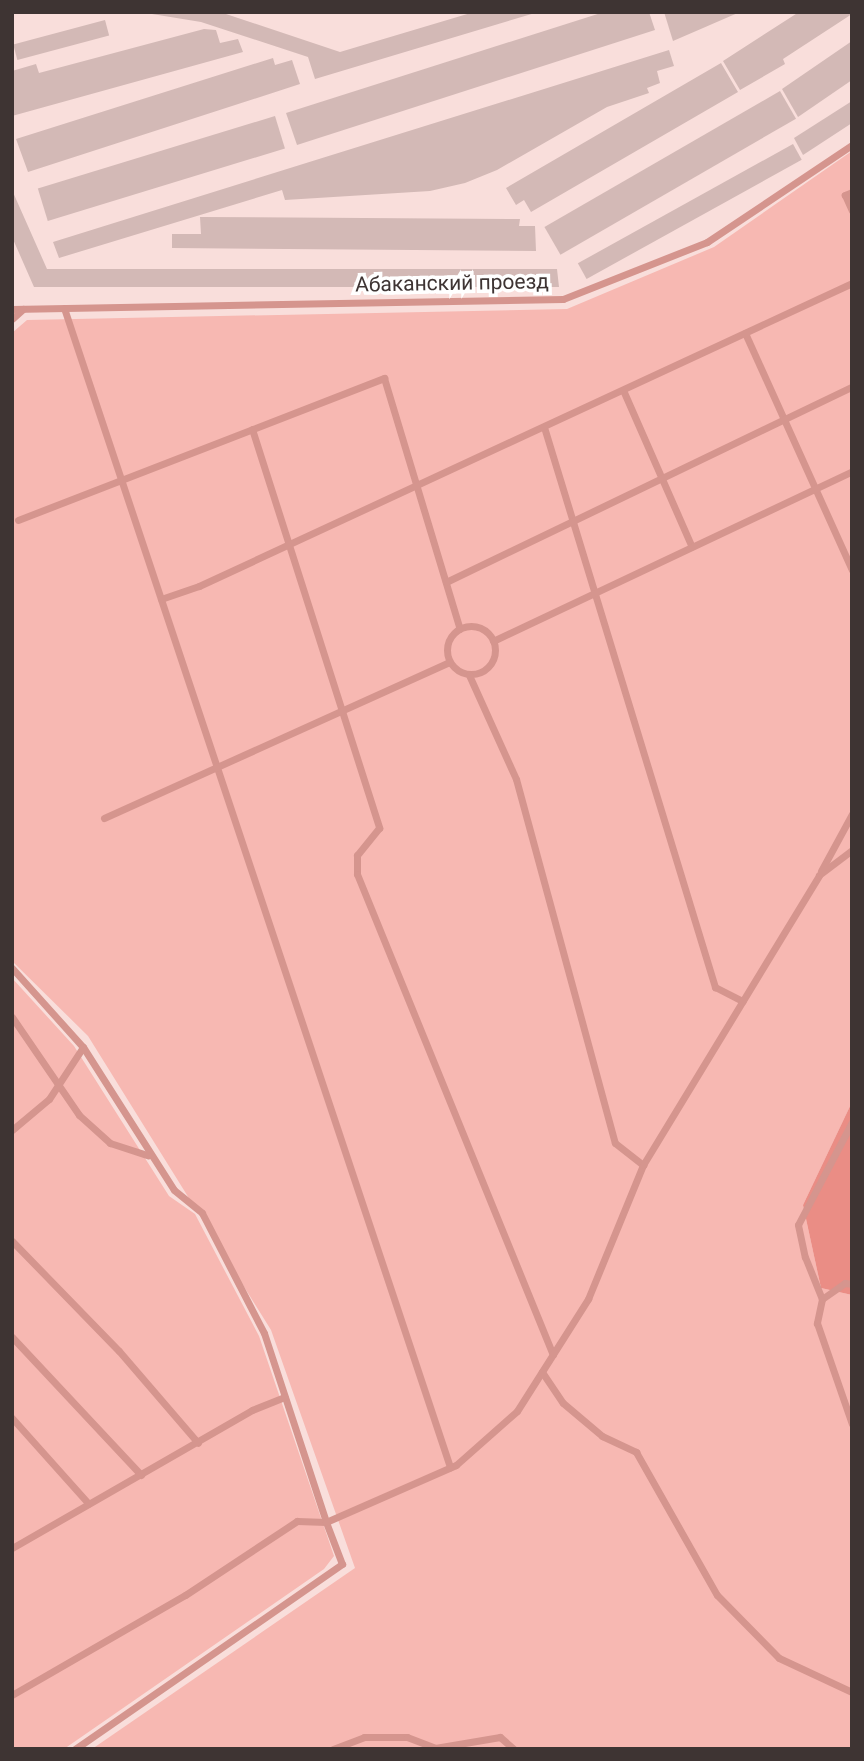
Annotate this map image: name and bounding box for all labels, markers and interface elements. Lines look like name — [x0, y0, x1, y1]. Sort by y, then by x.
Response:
street label: Абаканский проезд — [355, 269, 549, 297]

